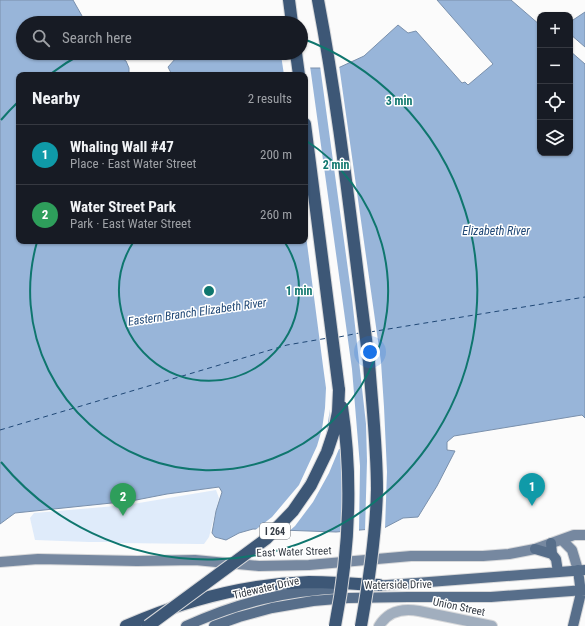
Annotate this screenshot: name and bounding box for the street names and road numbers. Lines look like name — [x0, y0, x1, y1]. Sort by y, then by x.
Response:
road number: I 264 — [260, 523, 290, 539]
street label: East Water Street — [256, 544, 332, 560]
street label: Tidewater Drive — [232, 574, 300, 602]
street label: Waterside Drive — [364, 578, 432, 592]
street label: Union Street — [432, 595, 486, 619]

